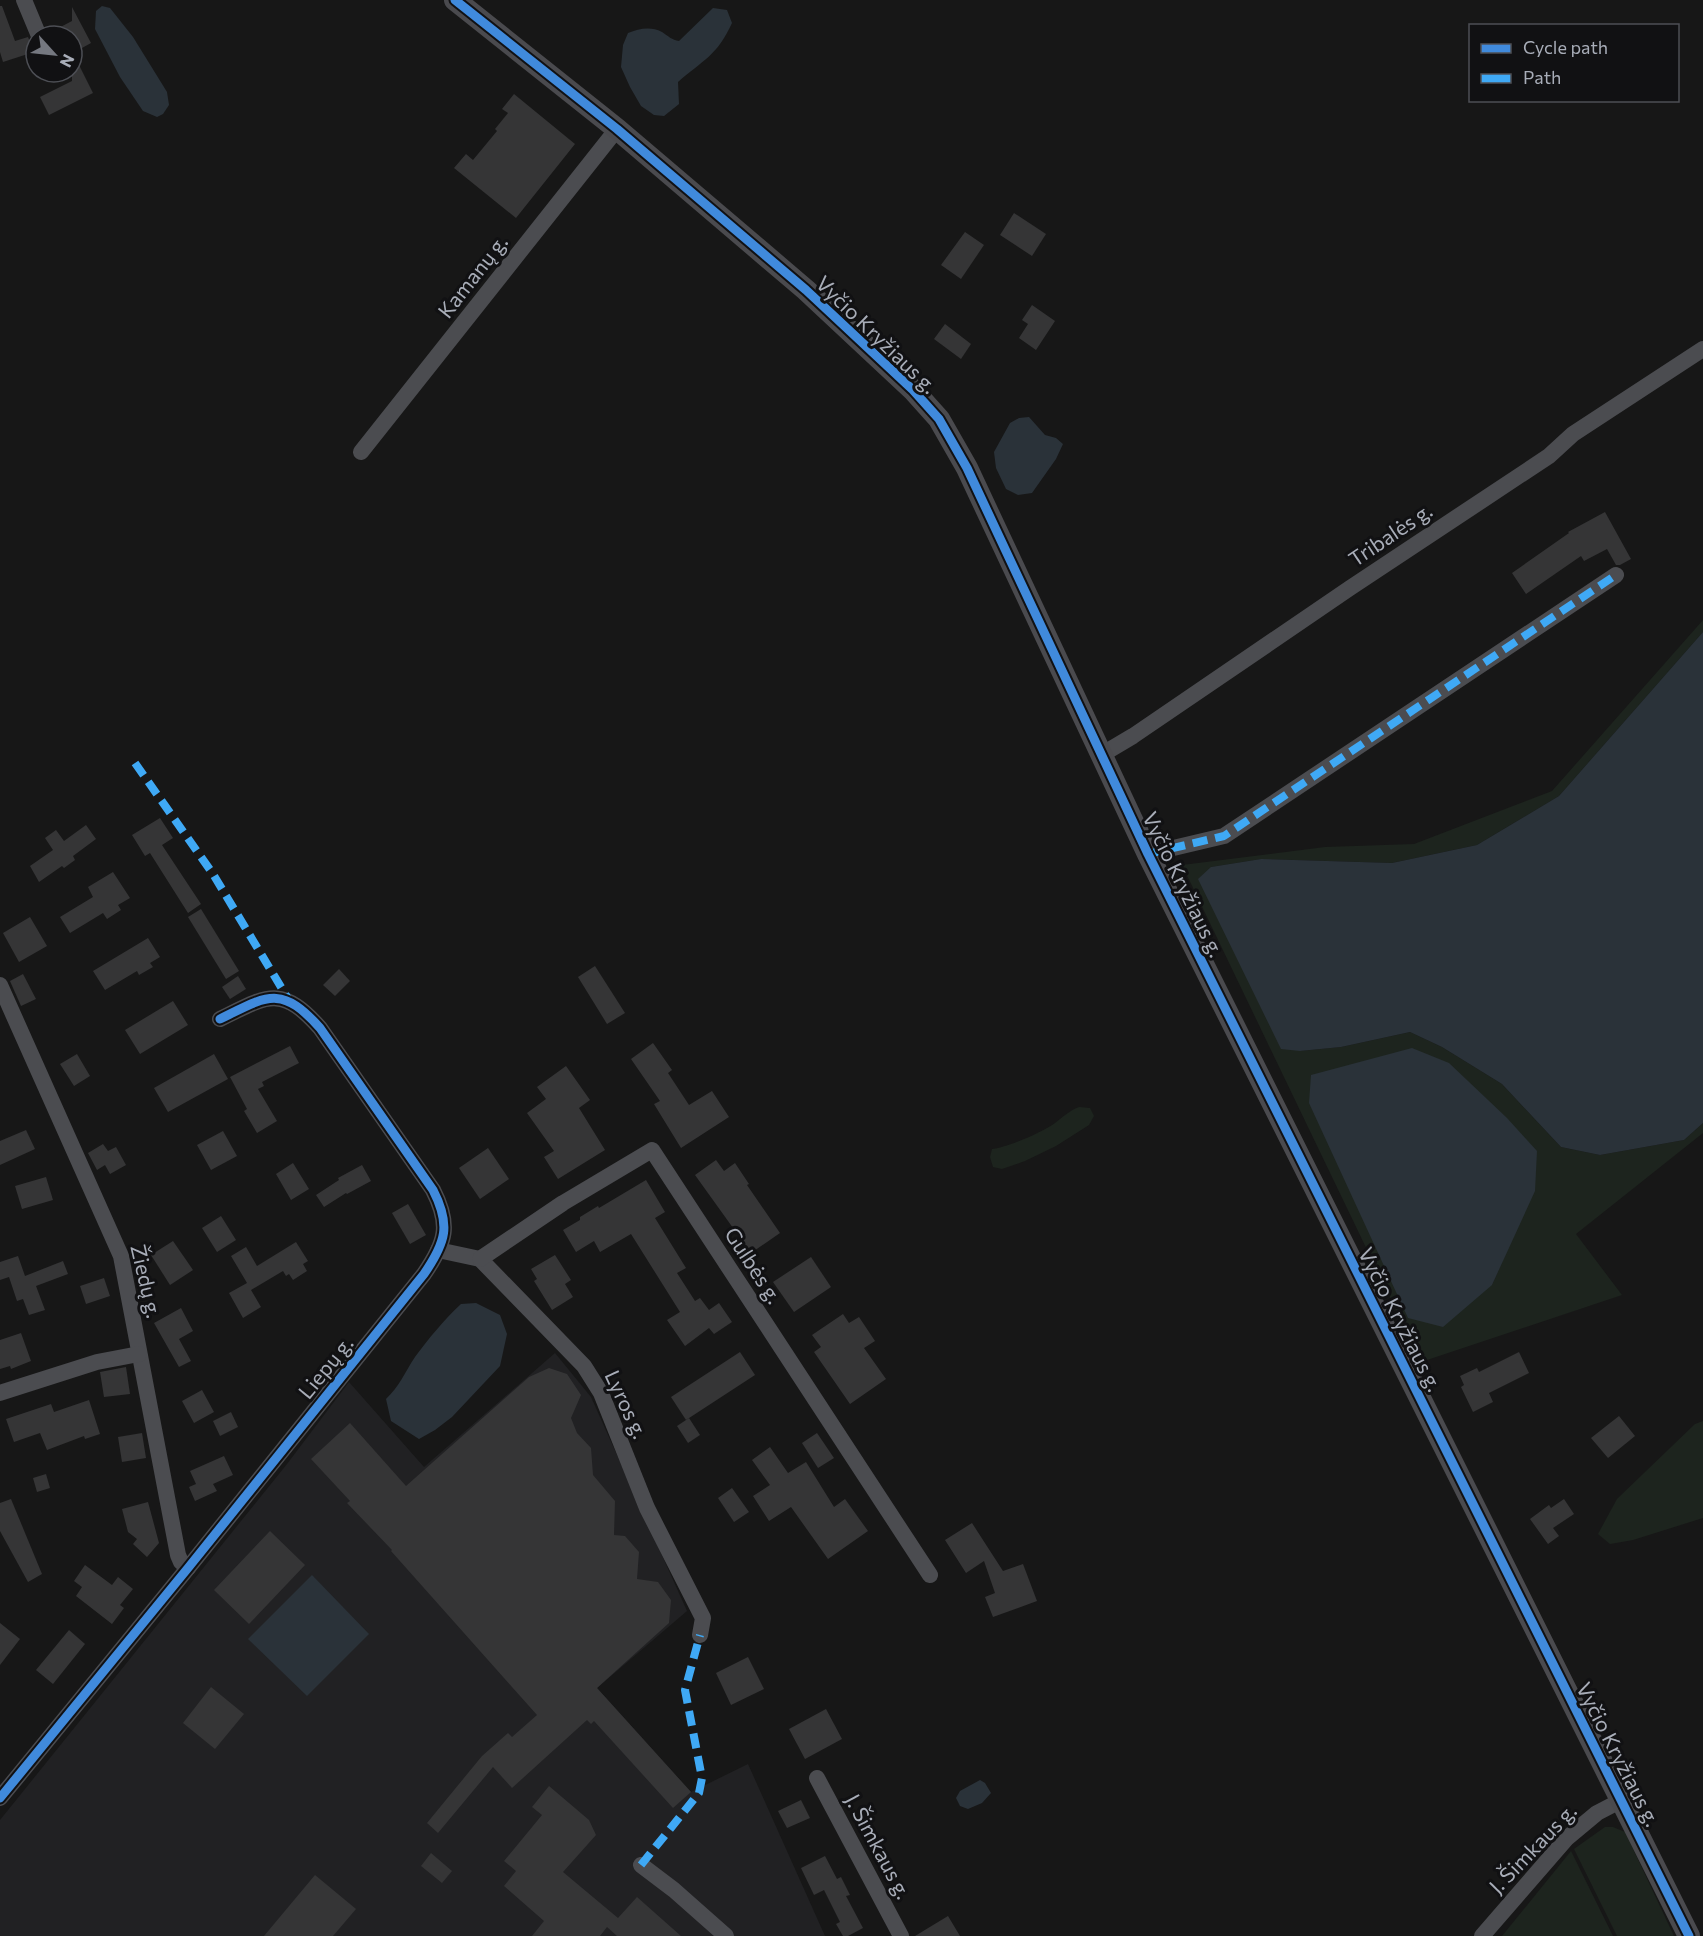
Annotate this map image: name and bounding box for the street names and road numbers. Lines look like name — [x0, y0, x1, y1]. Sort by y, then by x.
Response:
street label: Kamanų g. — [432, 229, 512, 323]
street label: Vyčio Kryžiaus g. — [811, 270, 943, 398]
street label: Tribalės g. — [1344, 497, 1436, 571]
street label: Vyčio Kryžiaus g. — [1138, 807, 1230, 961]
street label: Gulbės g. — [720, 1222, 788, 1308]
street label: Žiedų g. — [126, 1242, 168, 1320]
street label: Vyčio Kryžiaus g. — [1354, 1243, 1448, 1395]
street label: Liepų g. — [292, 1331, 358, 1403]
street label: Lyros g. — [600, 1366, 654, 1442]
street label: Vyčio Kryžiaus g. — [1572, 1678, 1666, 1830]
street label: J. Šimkaus g. — [841, 1789, 917, 1903]
street label: J. Šimkaus g. — [1483, 1798, 1581, 1898]

